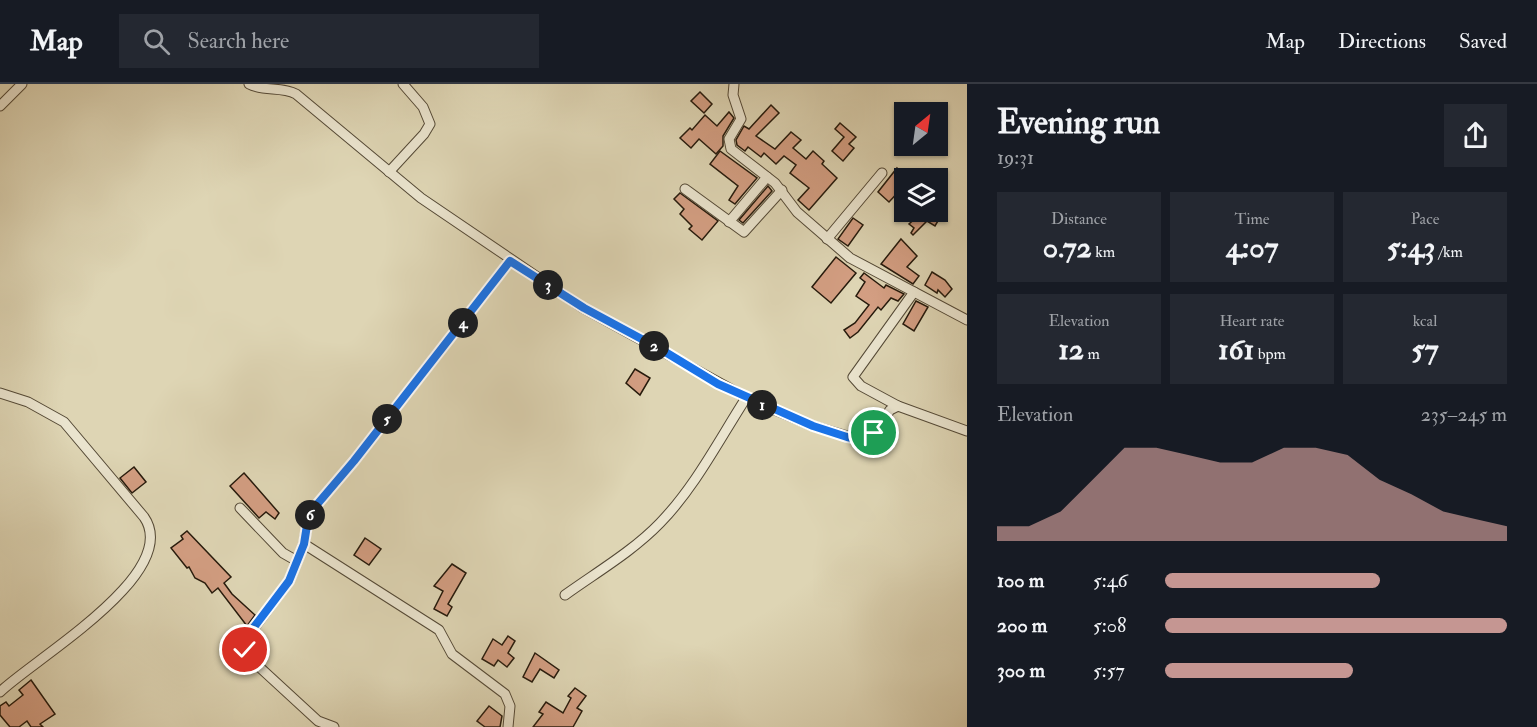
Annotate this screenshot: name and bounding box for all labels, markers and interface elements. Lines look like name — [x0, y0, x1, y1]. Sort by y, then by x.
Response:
search box — [119, 14, 539, 68]
text: Map — [30, 24, 83, 59]
icon: search — [140, 25, 173, 58]
text: Search here — [188, 27, 289, 55]
text: Map — [1265, 28, 1305, 55]
text: Directions — [1338, 28, 1426, 55]
text: Saved — [1459, 28, 1507, 55]
north arrow — [894, 102, 948, 156]
map controls — [894, 102, 948, 222]
text: Evening run — [997, 102, 1160, 143]
button: share — [1444, 104, 1507, 167]
text: 19:31 — [997, 145, 1034, 170]
button: layers — [894, 168, 948, 222]
text: Distance — [1051, 209, 1107, 229]
text: Time — [1235, 209, 1269, 229]
text: Pace — [1411, 209, 1439, 229]
text: 0.72 — [1043, 229, 1092, 266]
text: 4:07 — [1226, 229, 1278, 266]
text: 5:43 — [1387, 229, 1435, 266]
text: km — [1092, 242, 1115, 262]
text: /km — [1435, 242, 1463, 262]
pin: 3 — [533, 270, 563, 300]
text: 3 — [545, 275, 551, 295]
pin: 4 — [448, 308, 478, 338]
text: Elevation — [1049, 311, 1109, 331]
text: Heart rate — [1219, 311, 1285, 331]
text: kcal — [1413, 311, 1437, 331]
text: 4 — [459, 313, 467, 333]
pin: 2 — [639, 331, 669, 361]
text: 12 — [1058, 331, 1084, 368]
text: 161 — [1218, 331, 1254, 368]
text: 57 — [1412, 331, 1438, 368]
text: 2 — [650, 336, 658, 356]
text: m — [1084, 344, 1100, 364]
text: bpm — [1254, 344, 1286, 364]
pin: 1 — [747, 390, 777, 420]
text: 1 — [759, 395, 765, 415]
text: Elevation — [997, 402, 1073, 427]
text: 235–245 m — [1421, 402, 1507, 427]
pin: 5 — [372, 404, 402, 434]
pin — [848, 407, 899, 458]
text: 5 — [383, 409, 391, 429]
icon: arrive — [857, 416, 890, 449]
pin: 6 — [295, 500, 325, 530]
text: 6 — [306, 505, 314, 525]
text: 100 m — [997, 568, 1044, 593]
text: 5:46 — [1093, 568, 1128, 593]
text: 200 m — [997, 613, 1047, 638]
text: 5:08 — [1093, 613, 1126, 638]
pin — [219, 624, 270, 675]
icon: check — [228, 633, 261, 666]
text: 300 m — [997, 658, 1045, 683]
text: 5:57 — [1093, 658, 1125, 683]

